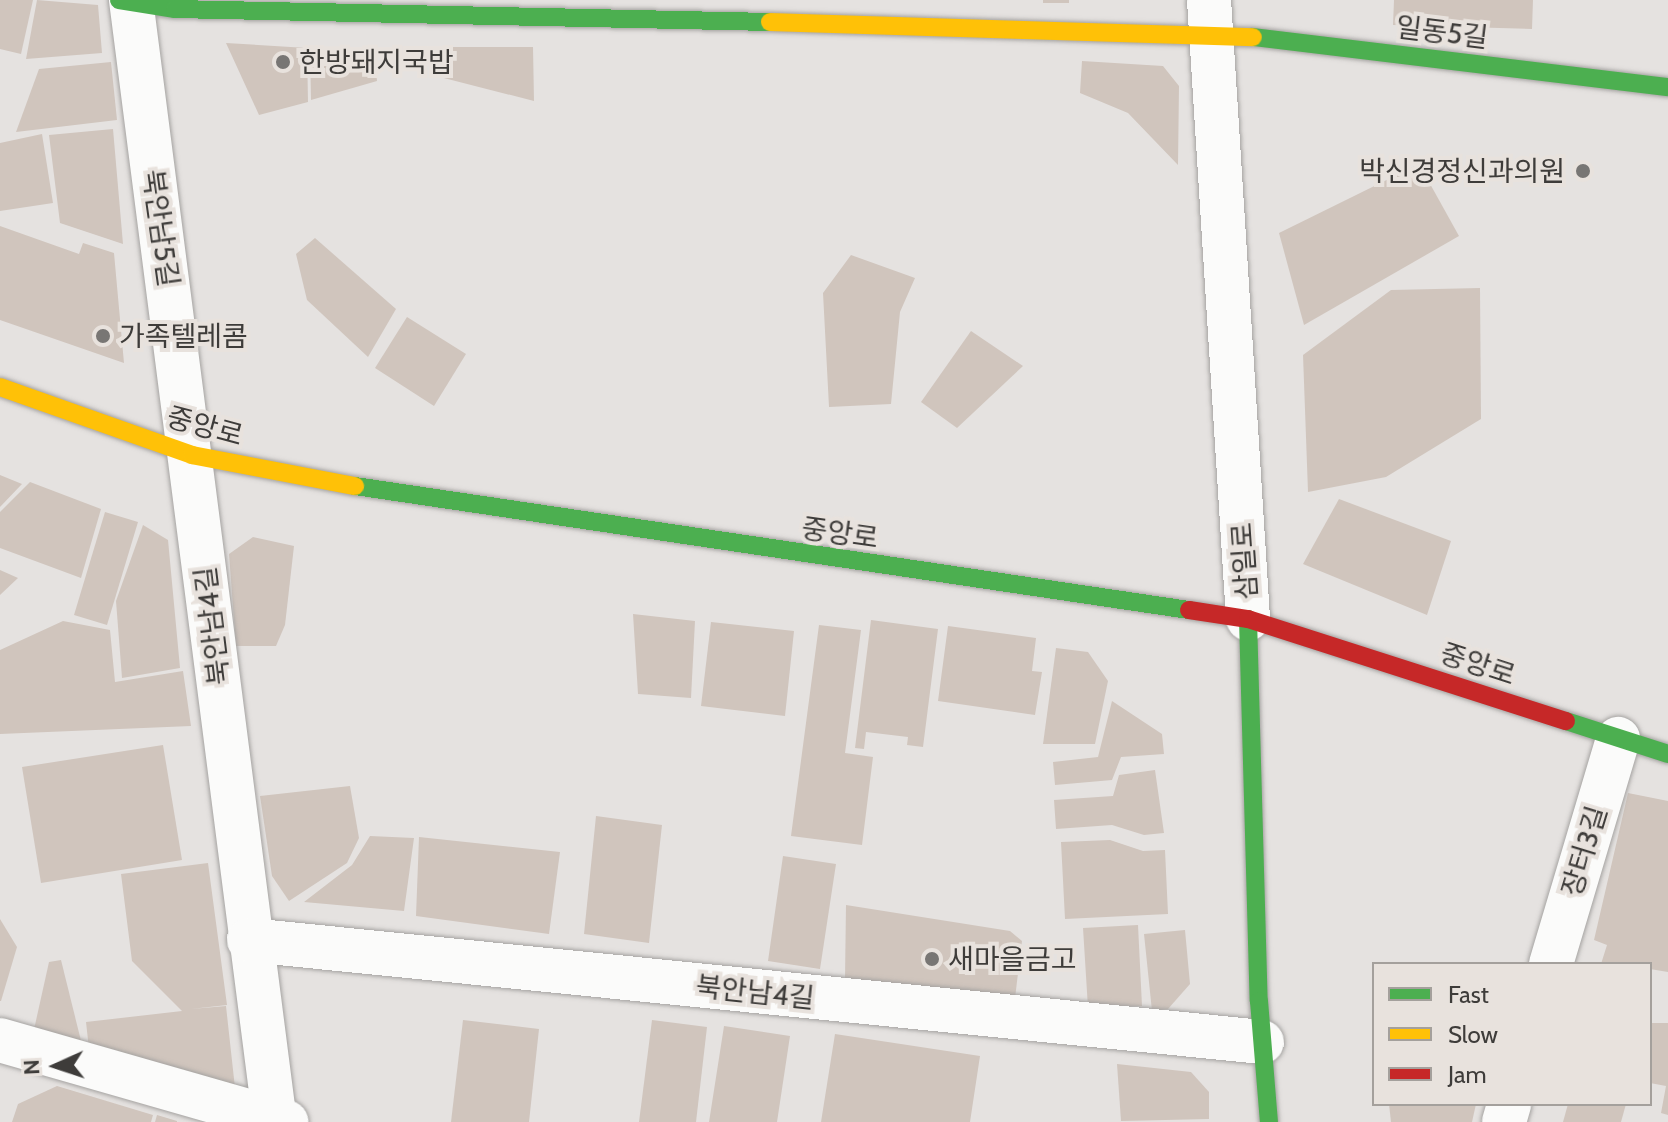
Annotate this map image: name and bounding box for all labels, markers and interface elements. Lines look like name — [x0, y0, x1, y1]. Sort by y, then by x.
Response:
street label: 일동5길 — [1394, 10, 1490, 54]
place label: 한방돼지국밥 — [299, 45, 454, 79]
marker: 한방돼지국밥 — [274, 53, 292, 71]
place label: 박신경정신과의원 — [1359, 154, 1565, 188]
marker: 박신경정신과의원 — [1572, 160, 1594, 182]
street label: 북안남5길 — [136, 167, 186, 289]
place label: 가족텔레콤 — [119, 319, 248, 353]
marker: 가족텔레콤 — [94, 327, 112, 345]
street label: 중앙로 — [163, 400, 247, 452]
street label: 중앙로 — [799, 511, 881, 555]
street label: 삼일로 — [1225, 521, 1263, 601]
street label: 북안남4길 — [188, 565, 236, 687]
street label: 중앙로 — [1436, 636, 1520, 692]
street label: 장터3길 — [1554, 802, 1614, 900]
place label: 새마을금고 — [948, 942, 1077, 976]
marker: 새마을금고 — [923, 950, 941, 968]
legend — [1372, 962, 1652, 1106]
street label: 북안남4길 — [694, 969, 816, 1015]
text: Fast — [1448, 980, 1489, 1009]
text: Slow — [1448, 1020, 1498, 1049]
north arrow — [16, 1026, 96, 1106]
text: N — [18, 1059, 45, 1076]
text: Jam — [1448, 1060, 1486, 1089]

